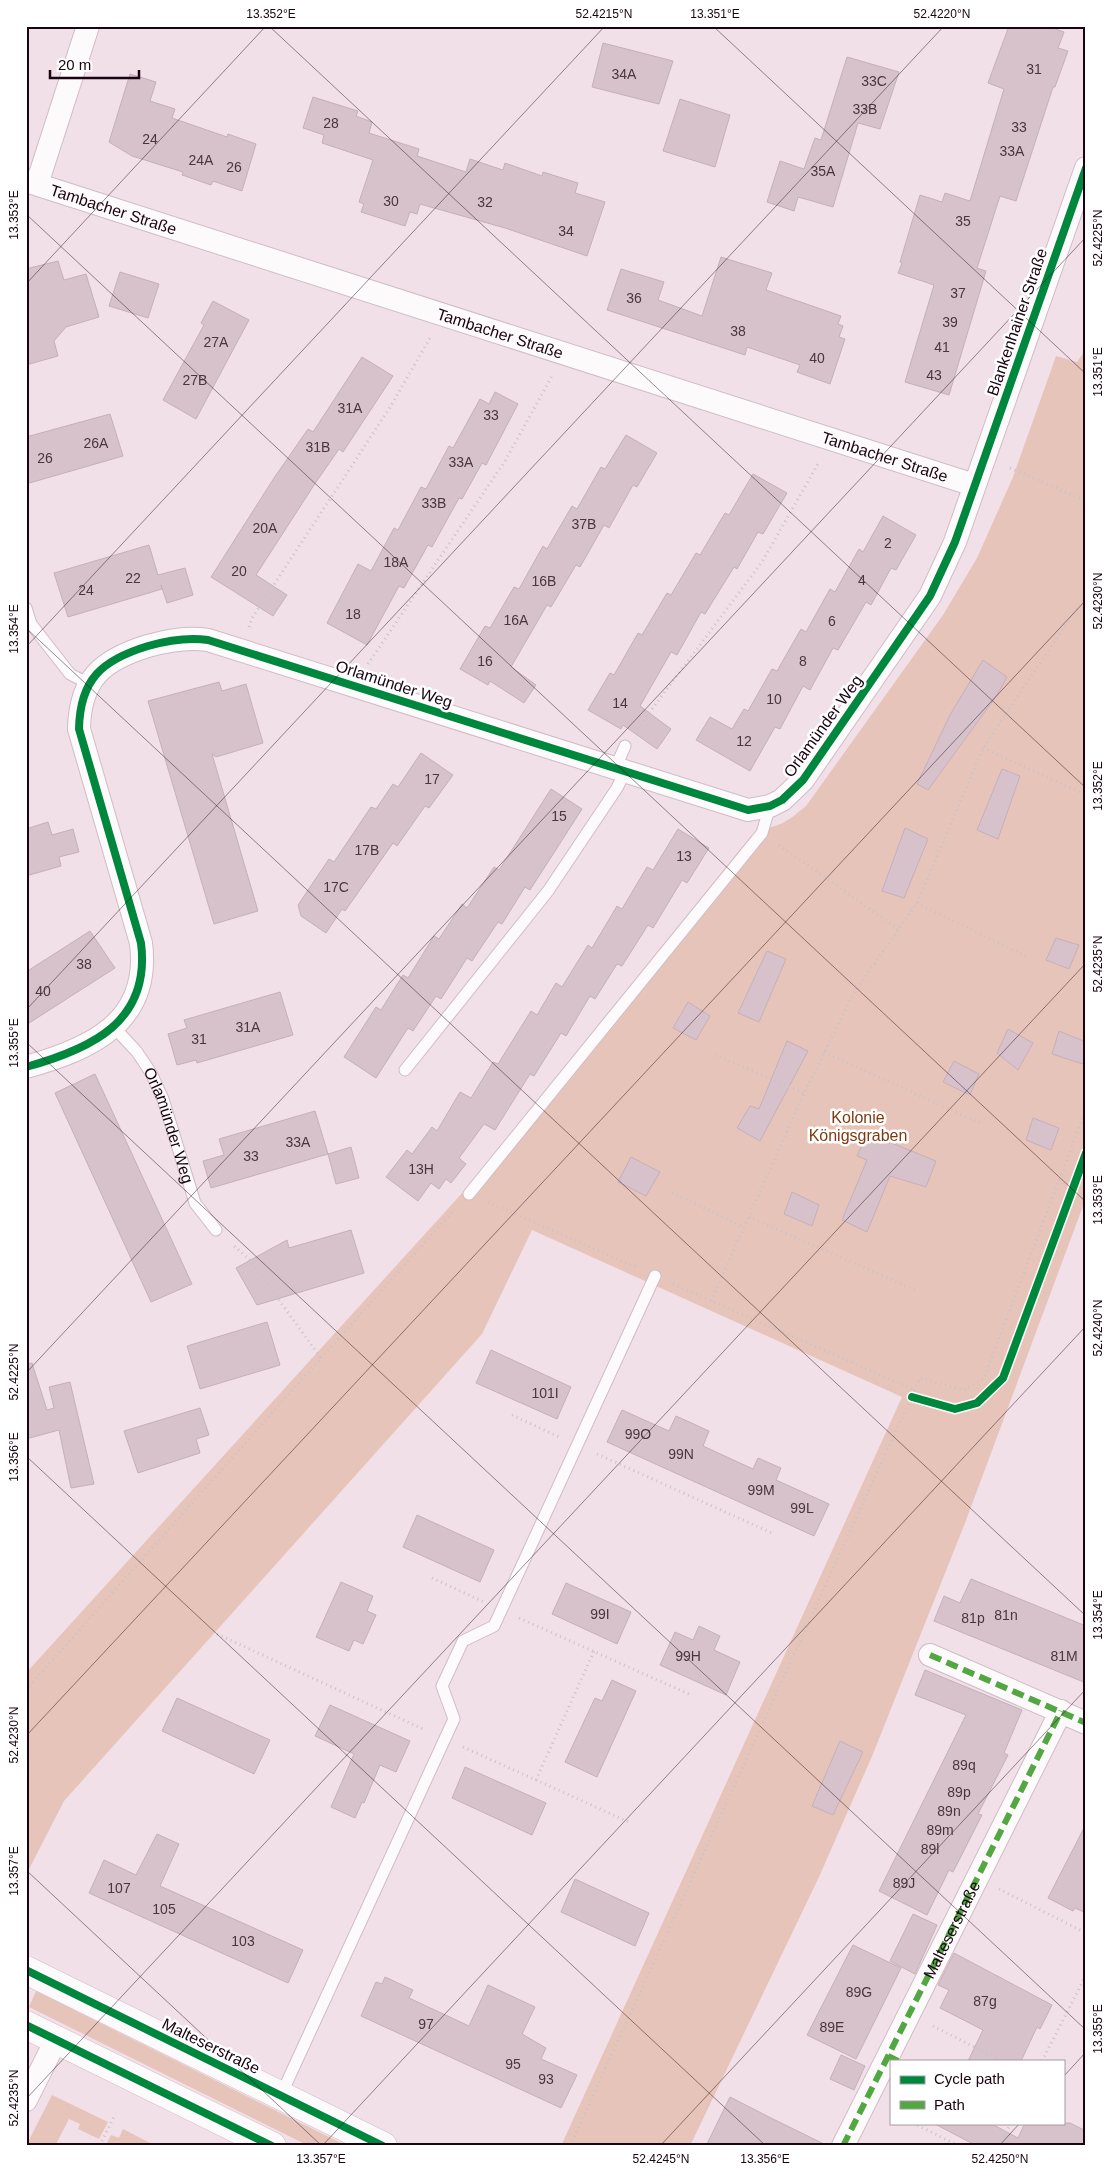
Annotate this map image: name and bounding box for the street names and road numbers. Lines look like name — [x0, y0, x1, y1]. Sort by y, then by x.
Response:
street label: Tambacher Straße — [48, 181, 179, 237]
street label: Blankenhainer Straße — [984, 246, 1050, 398]
street label: Tambacher Straße — [435, 305, 566, 361]
street label: Tambacher Straße — [820, 428, 950, 485]
street label: Orlamünder Weg — [334, 657, 454, 711]
street label: Orlamünder Weg — [780, 672, 866, 780]
street label: Orlamünder Weg — [141, 1065, 197, 1185]
street label: Malteserstraße — [920, 1878, 983, 1981]
street label: Malteserstraße — [159, 2015, 263, 2077]

